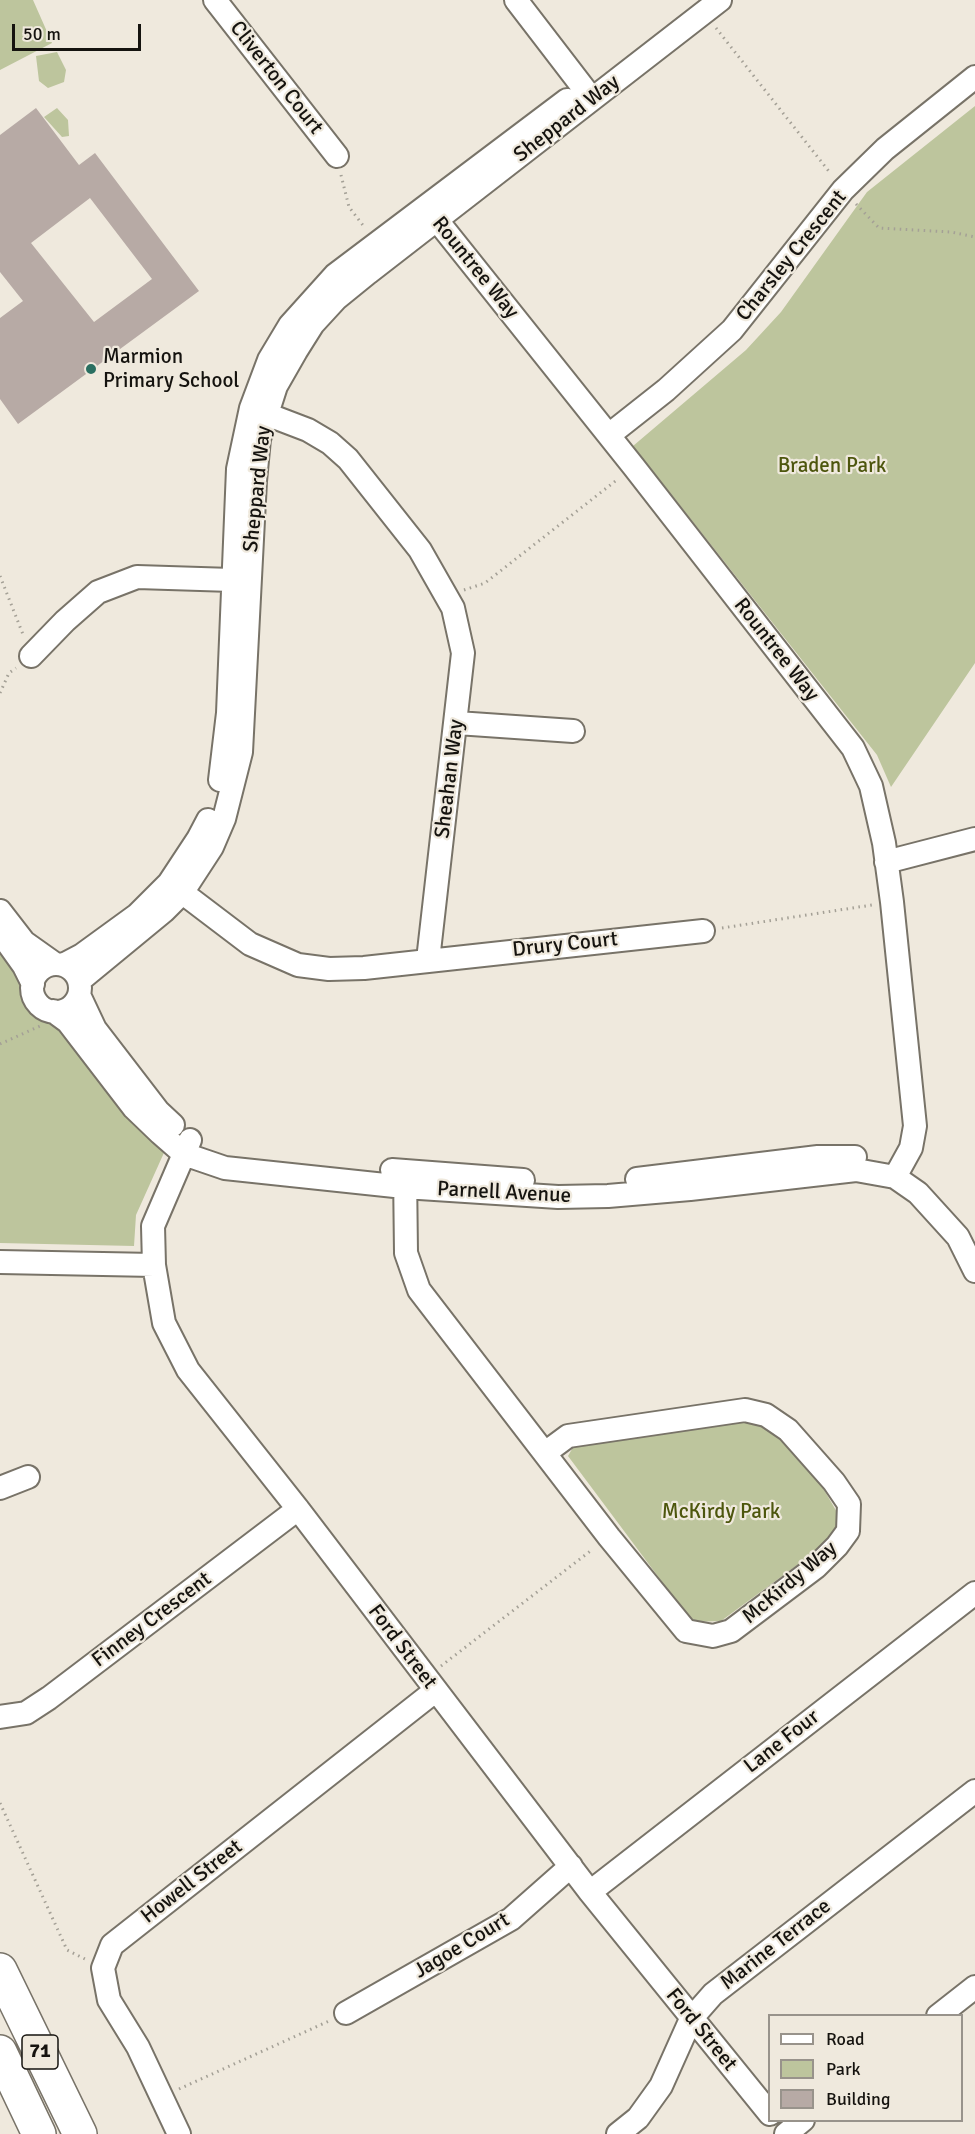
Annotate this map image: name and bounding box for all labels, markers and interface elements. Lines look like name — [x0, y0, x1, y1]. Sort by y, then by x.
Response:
scale bar — [15, 12, 144, 50]
street label: Cliverton Court — [224, 16, 328, 140]
text: 50 m — [23, 23, 61, 45]
street label: Sheppard Way — [509, 70, 625, 168]
street label: Charsley Crescent — [732, 185, 852, 327]
street label: Rountree Way — [426, 212, 524, 324]
place label: Marmion Primary School — [103, 344, 239, 394]
marker: Marmion Primary School — [84, 362, 98, 376]
street label: Sheppard Way — [239, 424, 277, 554]
park label: Braden Park — [778, 453, 886, 479]
street label: Rountree Way — [728, 593, 824, 707]
street label: Sheahan Way — [430, 718, 470, 840]
street label: Drury Court — [511, 927, 619, 963]
street label: Parnell Avenue — [436, 1177, 572, 1209]
park label: McKirdy Park — [662, 1499, 780, 1525]
street label: McKirdy Way — [738, 1536, 842, 1630]
street label: Finney Crescent — [87, 1567, 217, 1673]
street label: Ford Street — [362, 1600, 442, 1694]
street label: Lane Four — [739, 1705, 825, 1779]
street label: Howell Street — [136, 1835, 248, 1929]
street label: Marine Terrace — [716, 1894, 836, 1996]
street label: Jagoe Court — [410, 1908, 514, 1984]
street label: Ford Street — [660, 1983, 742, 2077]
legend — [768, 2014, 963, 2122]
text: Road — [826, 2028, 865, 2050]
road number: 71 — [22, 2035, 58, 2069]
text: Park — [826, 2058, 861, 2080]
text: Building — [826, 2088, 890, 2110]

